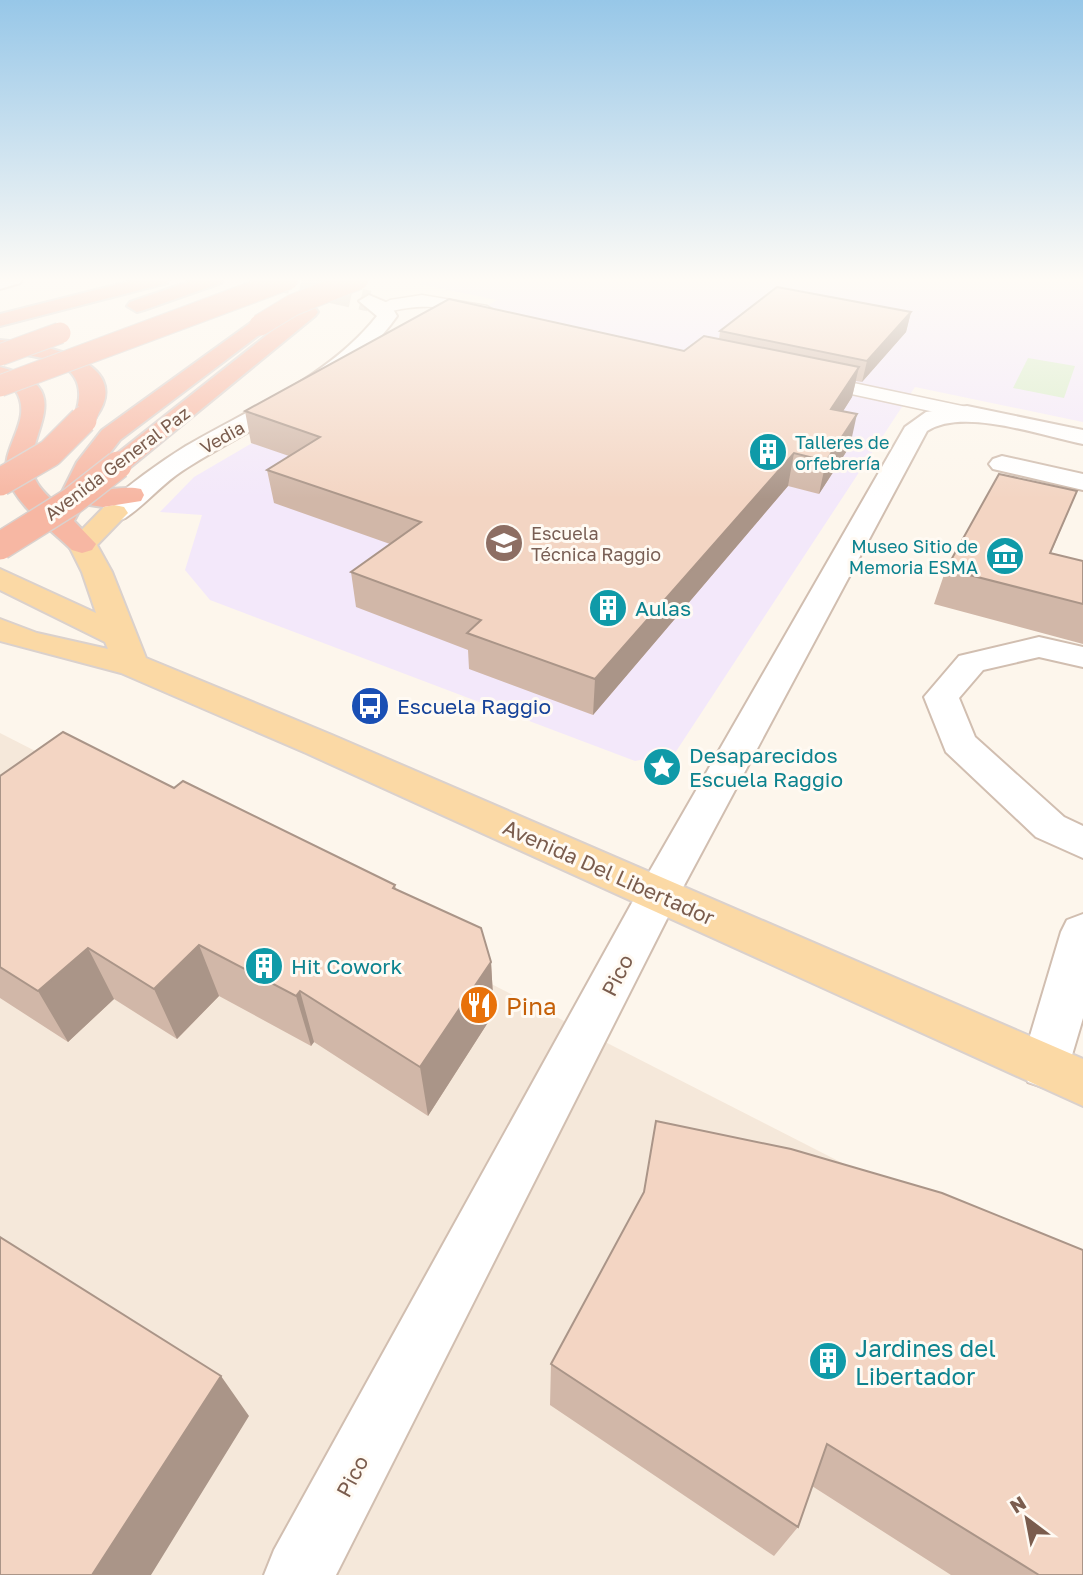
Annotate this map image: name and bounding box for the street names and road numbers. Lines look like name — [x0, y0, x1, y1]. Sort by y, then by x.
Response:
street label: Avenida General Paz — [40, 401, 194, 525]
street label: Vedia — [196, 416, 248, 458]
street label: Avenida Del Libertador — [499, 814, 719, 930]
street label: Pico — [596, 950, 638, 1000]
street label: Pico — [330, 1451, 374, 1501]

